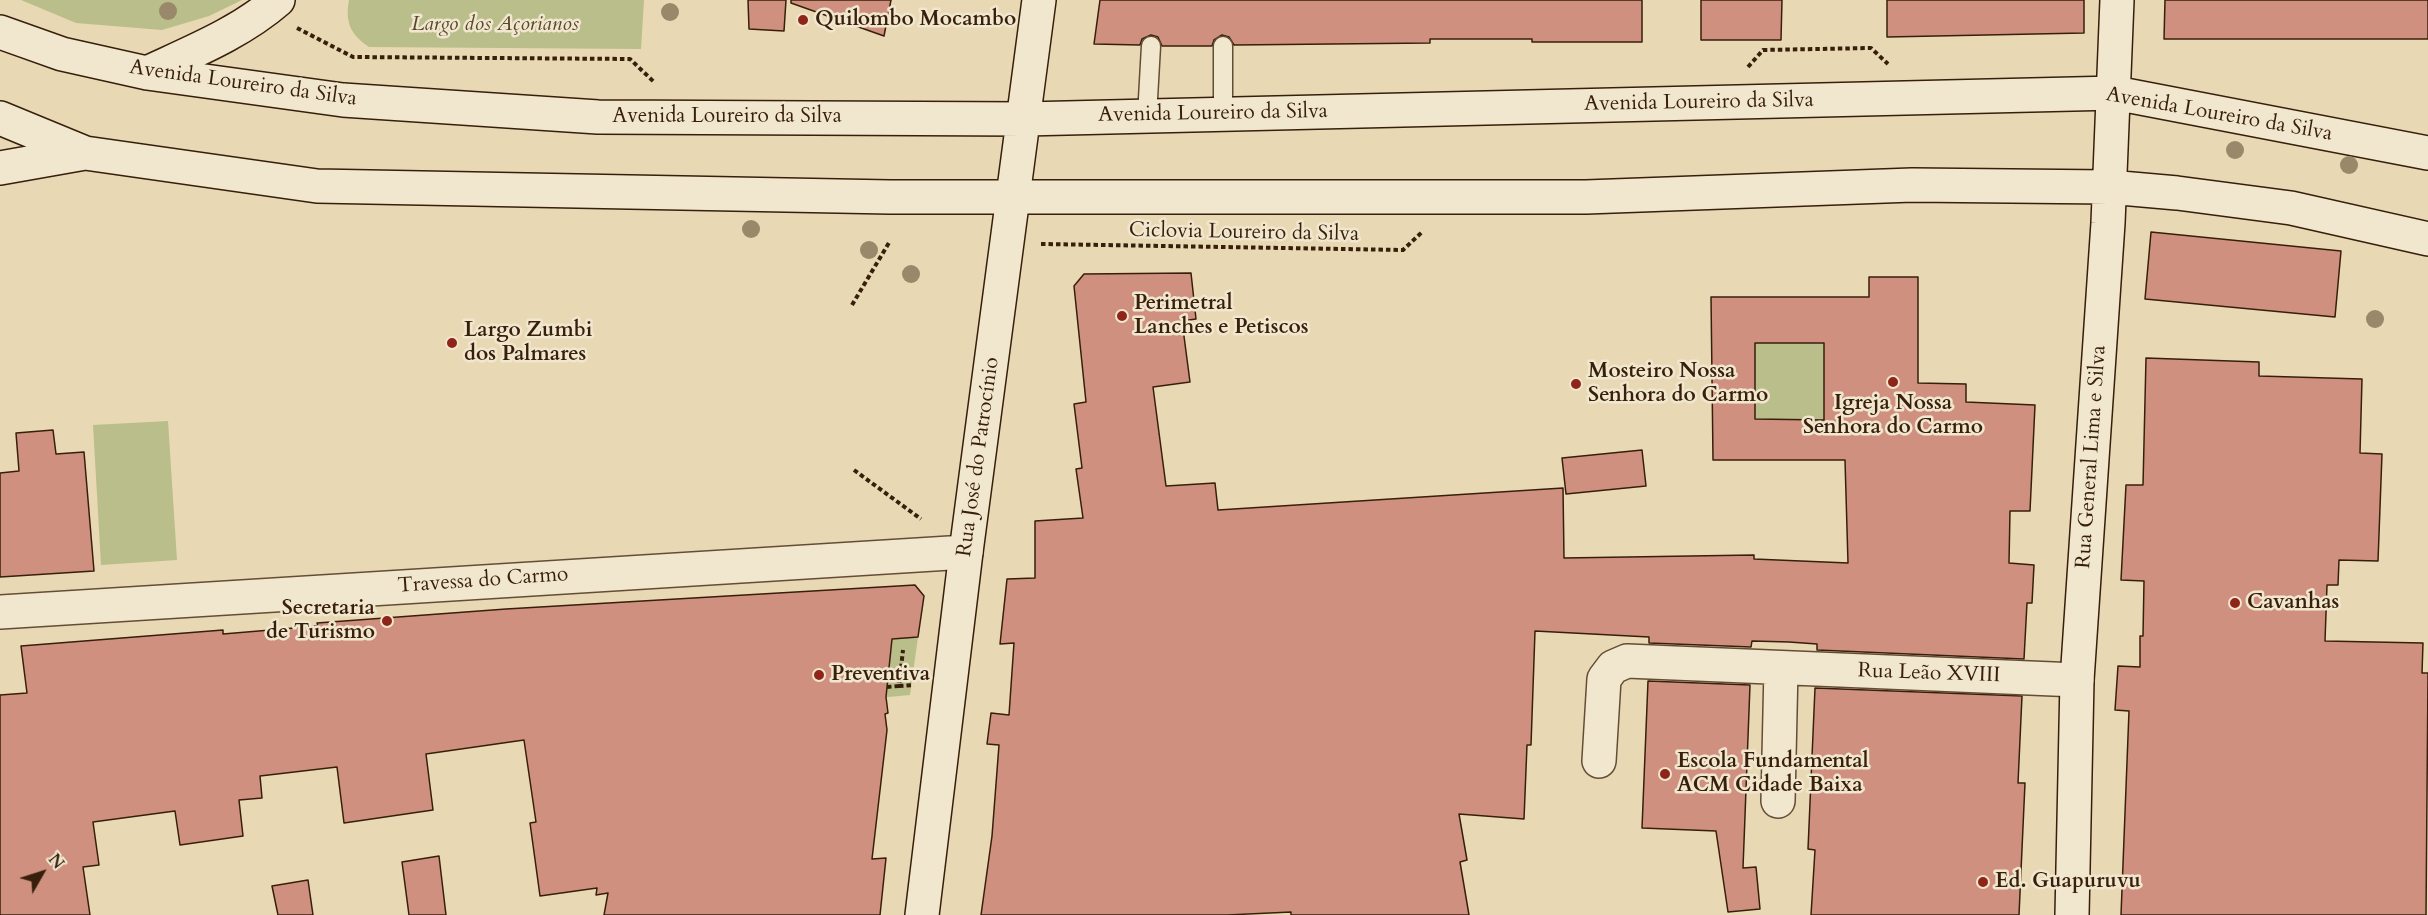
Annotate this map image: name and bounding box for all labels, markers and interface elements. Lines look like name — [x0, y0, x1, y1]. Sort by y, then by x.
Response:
place label: Quilombo Mocambo — [815, 7, 1016, 33]
park label: Largo dos Açorianos — [411, 12, 579, 38]
marker: Quilombo Mocambo — [796, 13, 810, 27]
street label: Avenida Loureiro da Silva — [128, 56, 358, 112]
street label: Avenida Loureiro da Silva — [2104, 83, 2334, 147]
street label: Avenida Loureiro da Silva — [1584, 88, 1814, 118]
street label: Avenida Loureiro da Silva — [1098, 99, 1328, 129]
street label: Avenida Loureiro da Silva — [612, 104, 842, 130]
street label: Ciclovia Loureiro da Silva — [1129, 218, 1359, 248]
place label: Perimetral Lanches e Petiscos — [1134, 291, 1309, 341]
marker: Perimetral Lanches e Petiscos — [1115, 309, 1129, 323]
place label: Largo Zumbi dos Palmares — [464, 318, 592, 368]
marker: Largo Zumbi dos Palmares — [445, 336, 459, 350]
street label: Rua General Lima e Silva — [2072, 344, 2112, 570]
street label: Rua José do Patrocínio — [953, 356, 1005, 558]
place label: Mosteiro Nossa Senhora do Carmo — [1588, 359, 1768, 409]
marker: Igreja Nossa Senhora do Carmo — [1886, 375, 1900, 389]
marker: Mosteiro Nossa Senhora do Carmo — [1569, 377, 1583, 391]
place label: Igreja Nossa Senhora do Carmo — [1803, 391, 1983, 441]
street label: Travessa do Carmo — [397, 562, 569, 600]
place label: Cavanhas — [2247, 590, 2339, 616]
place label: Secretaria de Turismo — [266, 596, 375, 646]
marker: Cavanhas — [2228, 596, 2242, 610]
marker: Secretaria de Turismo — [380, 614, 394, 628]
street label: Rua Leão XVIII — [1857, 659, 2001, 689]
place label: Preventiva — [831, 662, 930, 688]
marker: Preventiva — [812, 668, 826, 682]
place label: Escola Fundamental ACM Cidade Baixa — [1677, 749, 1869, 799]
marker: Escola Fundamental ACM Cidade Baixa — [1658, 767, 1672, 781]
north arrow — [12, 843, 72, 903]
text: N — [43, 849, 69, 874]
place label: Ed. Guapuruvu — [1995, 869, 2141, 895]
marker: Ed. Guapuruvu — [1976, 875, 1990, 889]

